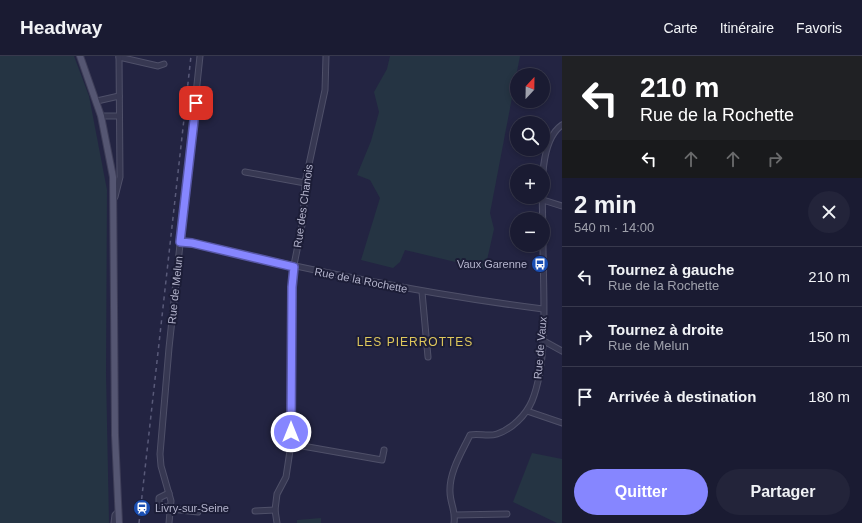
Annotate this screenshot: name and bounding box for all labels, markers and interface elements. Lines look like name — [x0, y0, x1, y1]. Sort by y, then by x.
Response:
text: Headway — [20, 17, 102, 38]
text: Carte — [663, 20, 698, 36]
text: Itinéraire — [720, 20, 774, 36]
text: Favoris — [796, 20, 842, 36]
north arrow — [510, 68, 550, 108]
map controls — [510, 68, 550, 252]
icon: left — [574, 72, 626, 124]
text: 210 m — [640, 72, 719, 103]
pin — [179, 86, 213, 120]
icon: arrive — [185, 92, 207, 114]
text: Rue de la Rochette — [640, 105, 794, 125]
button: search — [510, 116, 550, 156]
icon: left — [638, 148, 660, 170]
icon: ahead — [680, 148, 702, 170]
icon: ahead — [722, 148, 744, 170]
icon: right — [764, 148, 786, 170]
street label: Rue des Chanois — [291, 163, 315, 249]
button: + — [510, 164, 550, 204]
text: 2 min — [574, 191, 637, 218]
button: close — [808, 191, 850, 233]
button: − — [510, 212, 550, 252]
text: 540 m · 14:00 — [574, 220, 654, 235]
bus stop icon: Vaux Garenne — [530, 254, 550, 274]
street label: Rue de Melun — [165, 255, 185, 325]
place label: Vaux Garenne — [457, 258, 527, 270]
text: Tournez à gauche — [608, 261, 734, 278]
street label: Rue de la Rochette — [314, 265, 408, 295]
icon: left — [574, 266, 596, 288]
text: 210 m — [808, 268, 850, 285]
text: Rue de la Rochette — [608, 278, 719, 293]
street label: Rue de Vaux — [531, 316, 549, 380]
text: Tournez à droite — [608, 321, 724, 338]
icon: right — [574, 326, 596, 348]
text: 150 m — [808, 328, 850, 345]
district label: LES PIERROTTES — [357, 335, 473, 349]
text: Rue de Melun — [608, 338, 689, 353]
icon: arrive — [574, 386, 596, 408]
text: Arrivée à destination — [608, 388, 756, 405]
text: 180 m — [808, 388, 850, 405]
position arrow — [270, 411, 312, 453]
button: Quitter — [574, 469, 708, 515]
button: Partager — [716, 469, 850, 515]
station icon: Livry-sur-Seine — [132, 498, 152, 518]
place label: Livry-sur-Seine — [155, 502, 229, 514]

